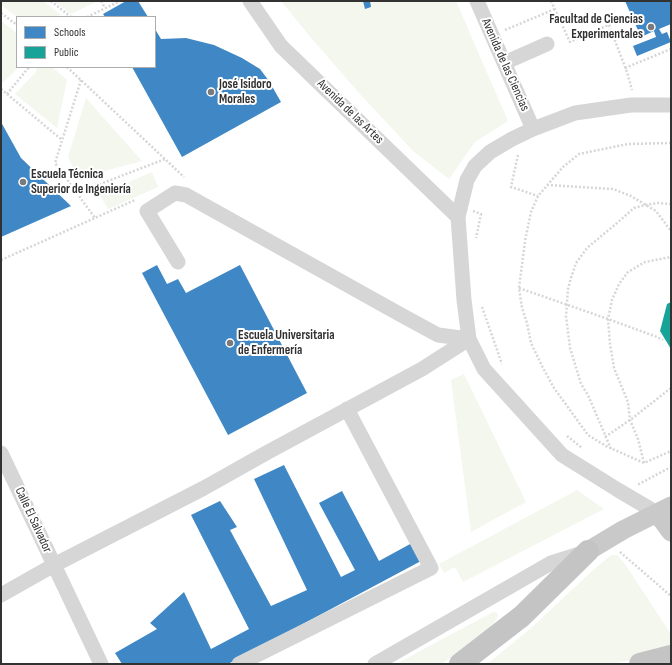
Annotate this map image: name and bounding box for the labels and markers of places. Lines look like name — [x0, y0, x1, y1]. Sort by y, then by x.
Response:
place label: Facultad de Ciencias Experimentales — [549, 12, 643, 43]
marker: Facultad de Ciencias Experimentales — [646, 22, 656, 32]
place label: José Isidoro Morales — [219, 77, 272, 108]
marker: José Isidoro Morales — [206, 87, 216, 97]
place label: Escuela Técnica Superior de Ingeniería — [31, 167, 131, 198]
marker: Escuela Técnica Superior de Ingeniería — [18, 177, 28, 187]
place label: Escuela Universitaria de Enfermería — [238, 328, 335, 359]
marker: Escuela Universitaria de Enfermería — [225, 338, 235, 348]

